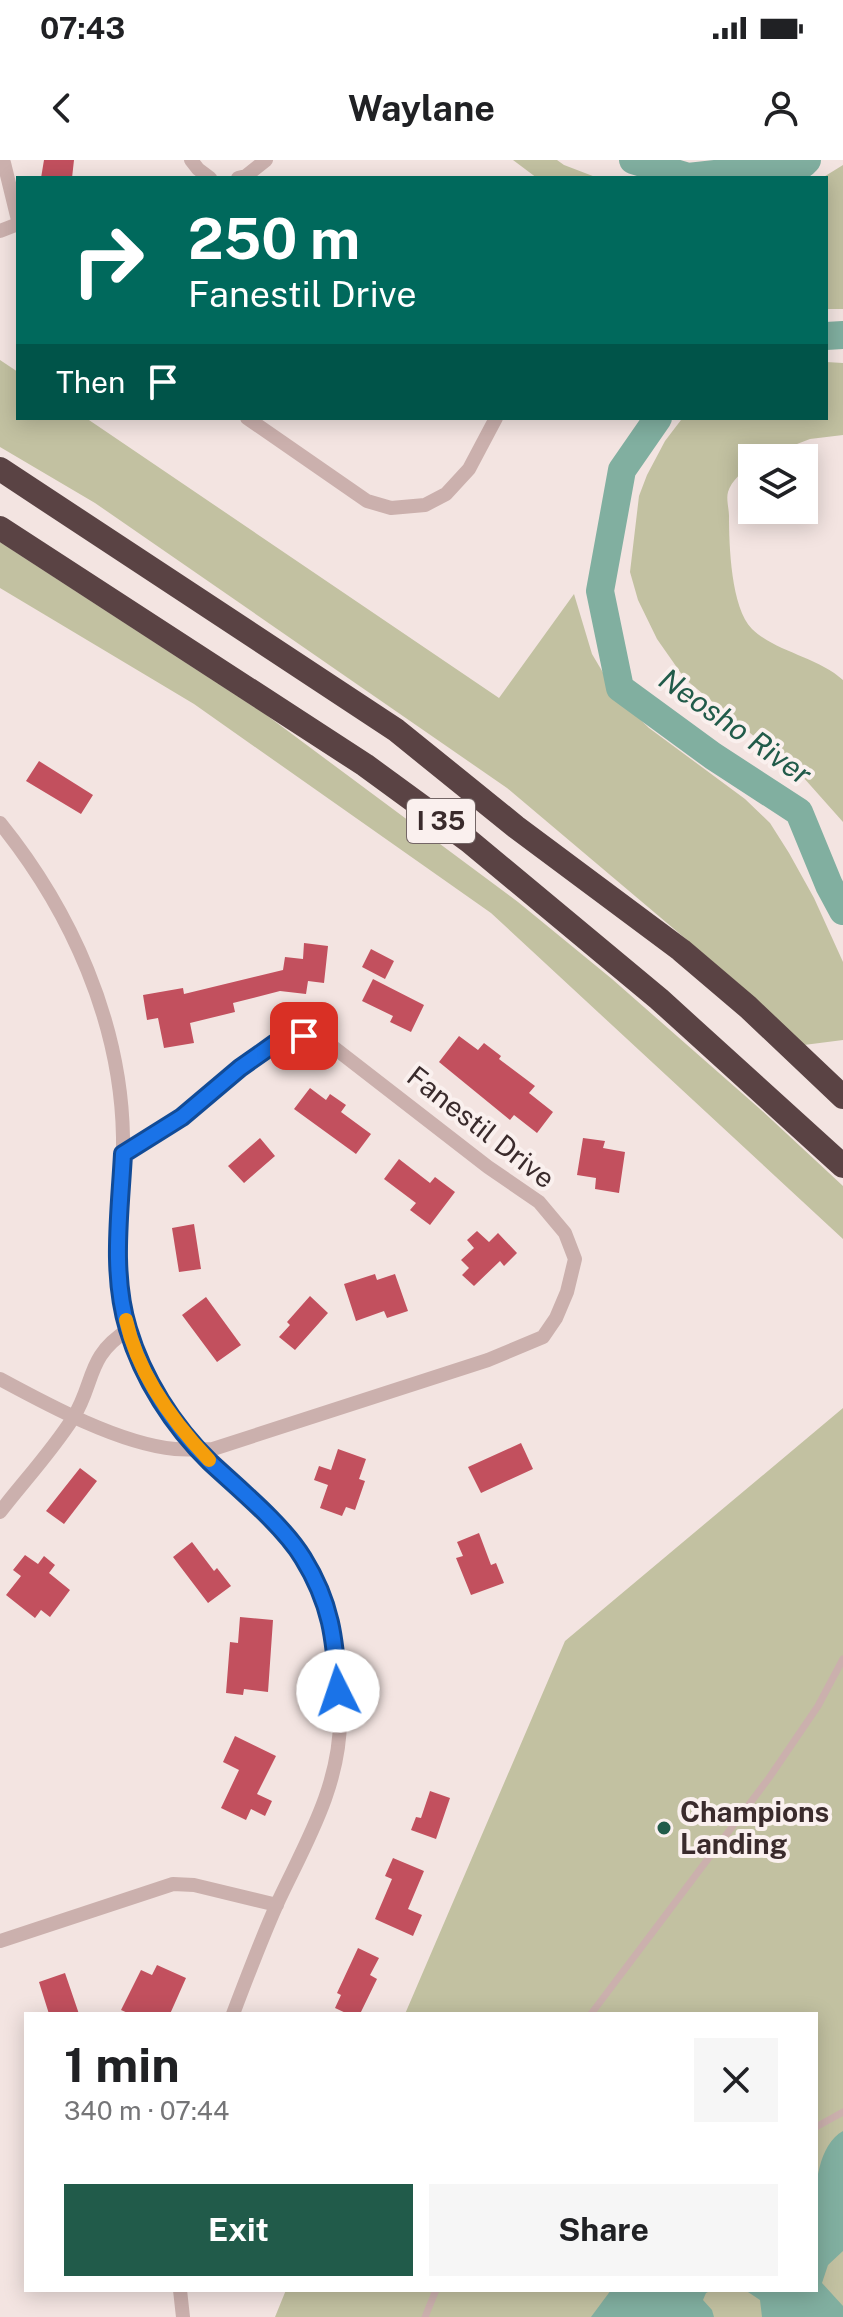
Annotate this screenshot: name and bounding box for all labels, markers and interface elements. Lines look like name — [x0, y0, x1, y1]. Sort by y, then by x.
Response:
text: 07:43 — [40, 10, 125, 46]
icon: back — [40, 86, 84, 130]
icon: person — [759, 86, 803, 130]
text: Waylane — [348, 87, 495, 129]
text: 250 m — [188, 206, 360, 272]
icon: right — [56, 208, 160, 312]
text: Fanestil Drive — [188, 273, 417, 315]
icon: arrive — [141, 360, 185, 404]
text: Then — [56, 364, 125, 400]
map controls — [738, 444, 818, 524]
button: layers — [738, 444, 818, 524]
water label: Neosho River — [652, 660, 819, 792]
road number: I 35 — [407, 799, 475, 843]
pin — [270, 1002, 338, 1070]
icon: arrive — [282, 1014, 326, 1058]
street label: Fanestil Drive — [401, 1059, 562, 1194]
position arrow — [296, 1649, 380, 1733]
place label: Champions Landing — [680, 1795, 829, 1860]
marker: Champions Landing — [655, 1819, 673, 1837]
text: 1 min — [64, 2036, 180, 2093]
button: close — [694, 2038, 778, 2122]
text: 340 m · 07:44 — [64, 2095, 229, 2126]
button: Exit — [64, 2184, 413, 2276]
button: Share — [429, 2184, 778, 2276]

